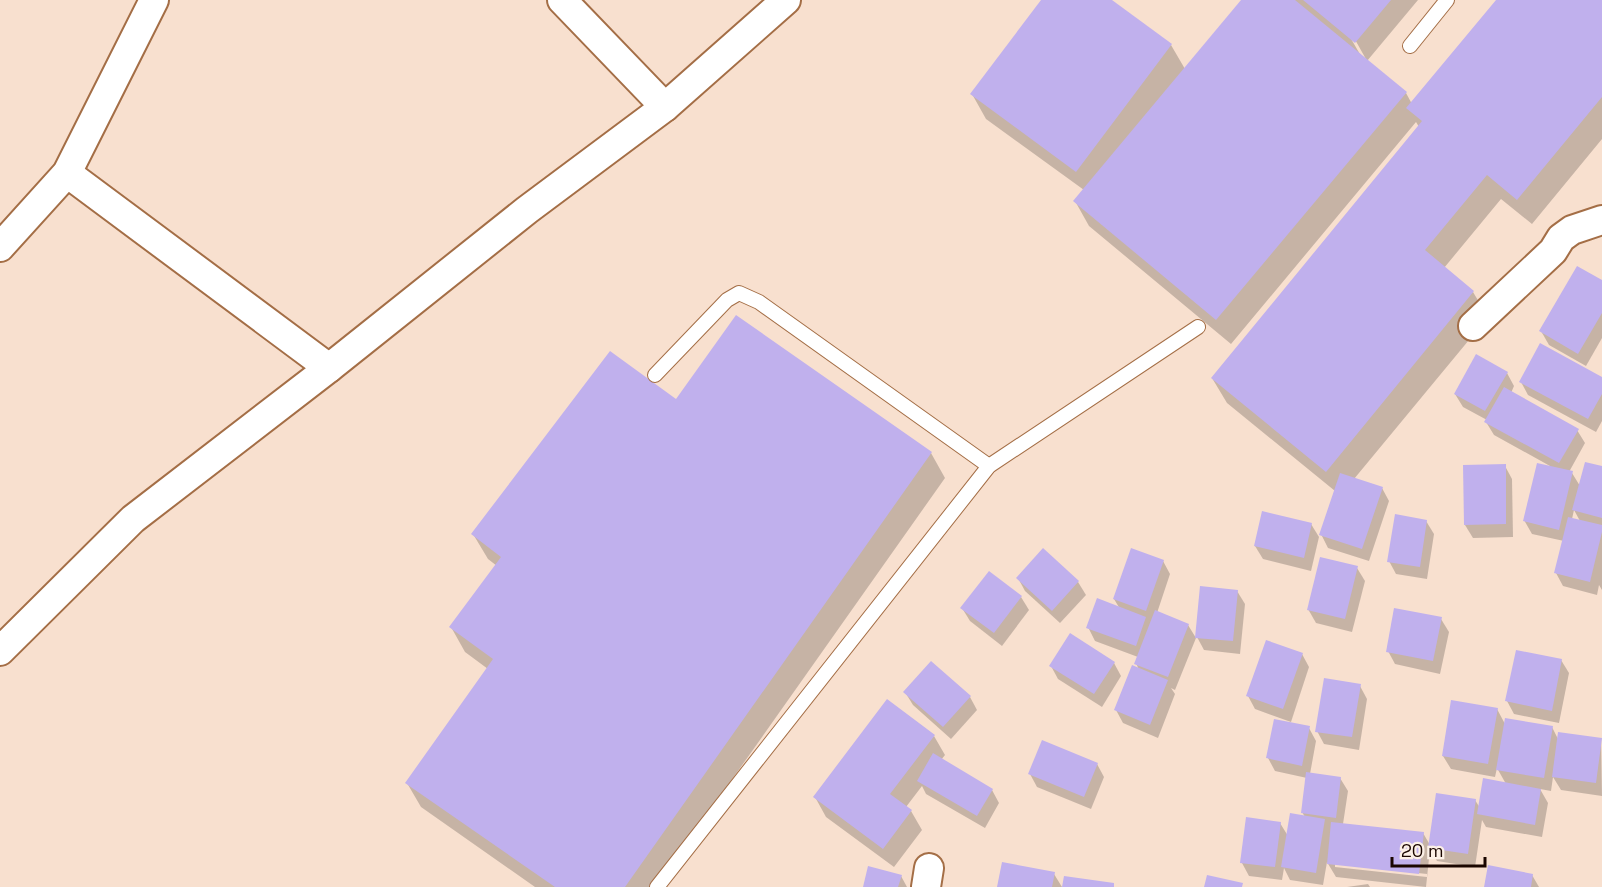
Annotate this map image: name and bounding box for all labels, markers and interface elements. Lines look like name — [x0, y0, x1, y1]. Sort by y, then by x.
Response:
scale bar — [1392, 830, 1485, 868]
text: 20 m — [1401, 839, 1444, 862]

